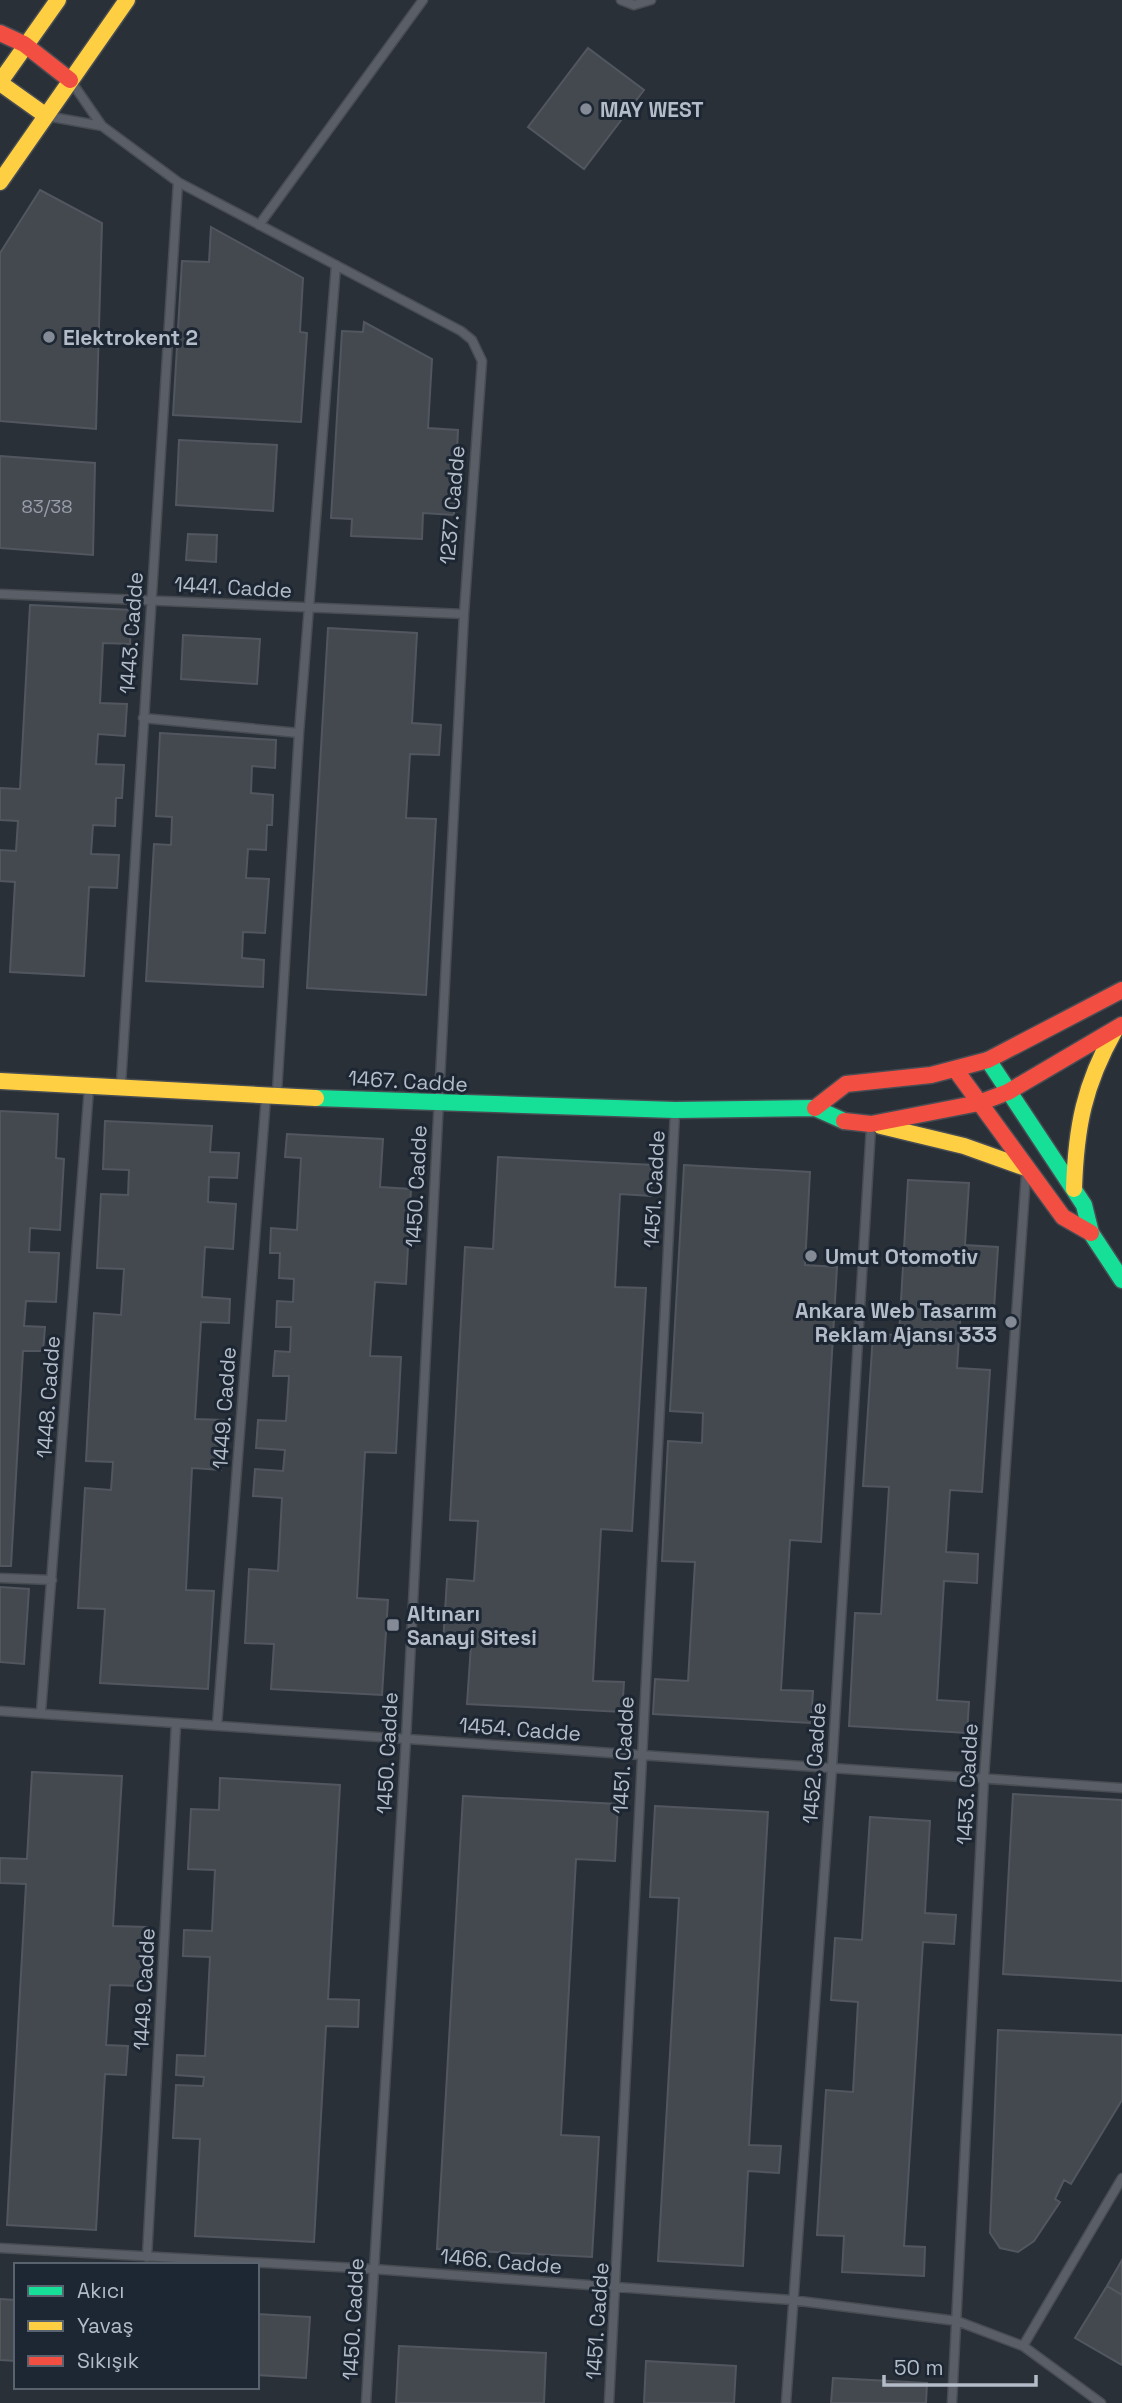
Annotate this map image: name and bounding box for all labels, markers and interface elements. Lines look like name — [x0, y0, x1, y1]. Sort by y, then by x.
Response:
place label: MAY WEST — [600, 96, 704, 123]
marker: MAY WEST — [578, 101, 594, 117]
place label: Elektrokent 2 — [63, 324, 198, 351]
marker: Elektrokent 2 — [41, 329, 57, 345]
street label: 1237. Cadde — [433, 444, 471, 566]
house number: 83/38 — [22, 495, 72, 518]
street label: 1441. Cadde — [173, 570, 293, 604]
street label: 1443. Cadde — [113, 571, 149, 695]
street label: 1467. Cadde — [348, 1064, 468, 1098]
street label: 1450. Cadde — [399, 1124, 433, 1248]
street label: 1451. Cadde — [637, 1130, 671, 1248]
place label: Umut Otomotiv — [825, 1243, 979, 1270]
marker: Umut Otomotiv — [803, 1248, 819, 1264]
place label: Ankara Web Tasarım Reklam Ajansı 333 — [795, 1297, 997, 1348]
marker: Ankara Web Tasarım Reklam Ajansı 333 — [1003, 1314, 1019, 1330]
street label: 1448. Cadde — [30, 1335, 66, 1459]
street label: 1449. Cadde — [206, 1346, 242, 1470]
place label: Altınarı Sanayi Sitesi — [407, 1600, 537, 1651]
marker: Altınarı Sanayi Sitesi — [385, 1617, 401, 1633]
street label: 1450. Cadde — [370, 1691, 404, 1815]
street label: 1451. Cadde — [606, 1696, 640, 1814]
street label: 1452. Cadde — [796, 1701, 832, 1825]
street label: 1454. Cadde — [458, 1711, 582, 1747]
street label: 1453. Cadde — [950, 1722, 984, 1846]
street label: 1449. Cadde — [127, 1927, 161, 2051]
street label: 1466. Cadde — [439, 2242, 563, 2280]
street label: 1450. Cadde — [336, 2257, 370, 2381]
street label: 1451. Cadde — [579, 2261, 615, 2381]
legend — [14, 2263, 259, 2389]
text: Akıcı — [77, 2277, 124, 2304]
text: Yavaş — [77, 2312, 134, 2339]
scale bar — [884, 2344, 1036, 2388]
text: Sıkışık — [77, 2347, 139, 2374]
text: 50 m — [894, 2354, 944, 2381]

